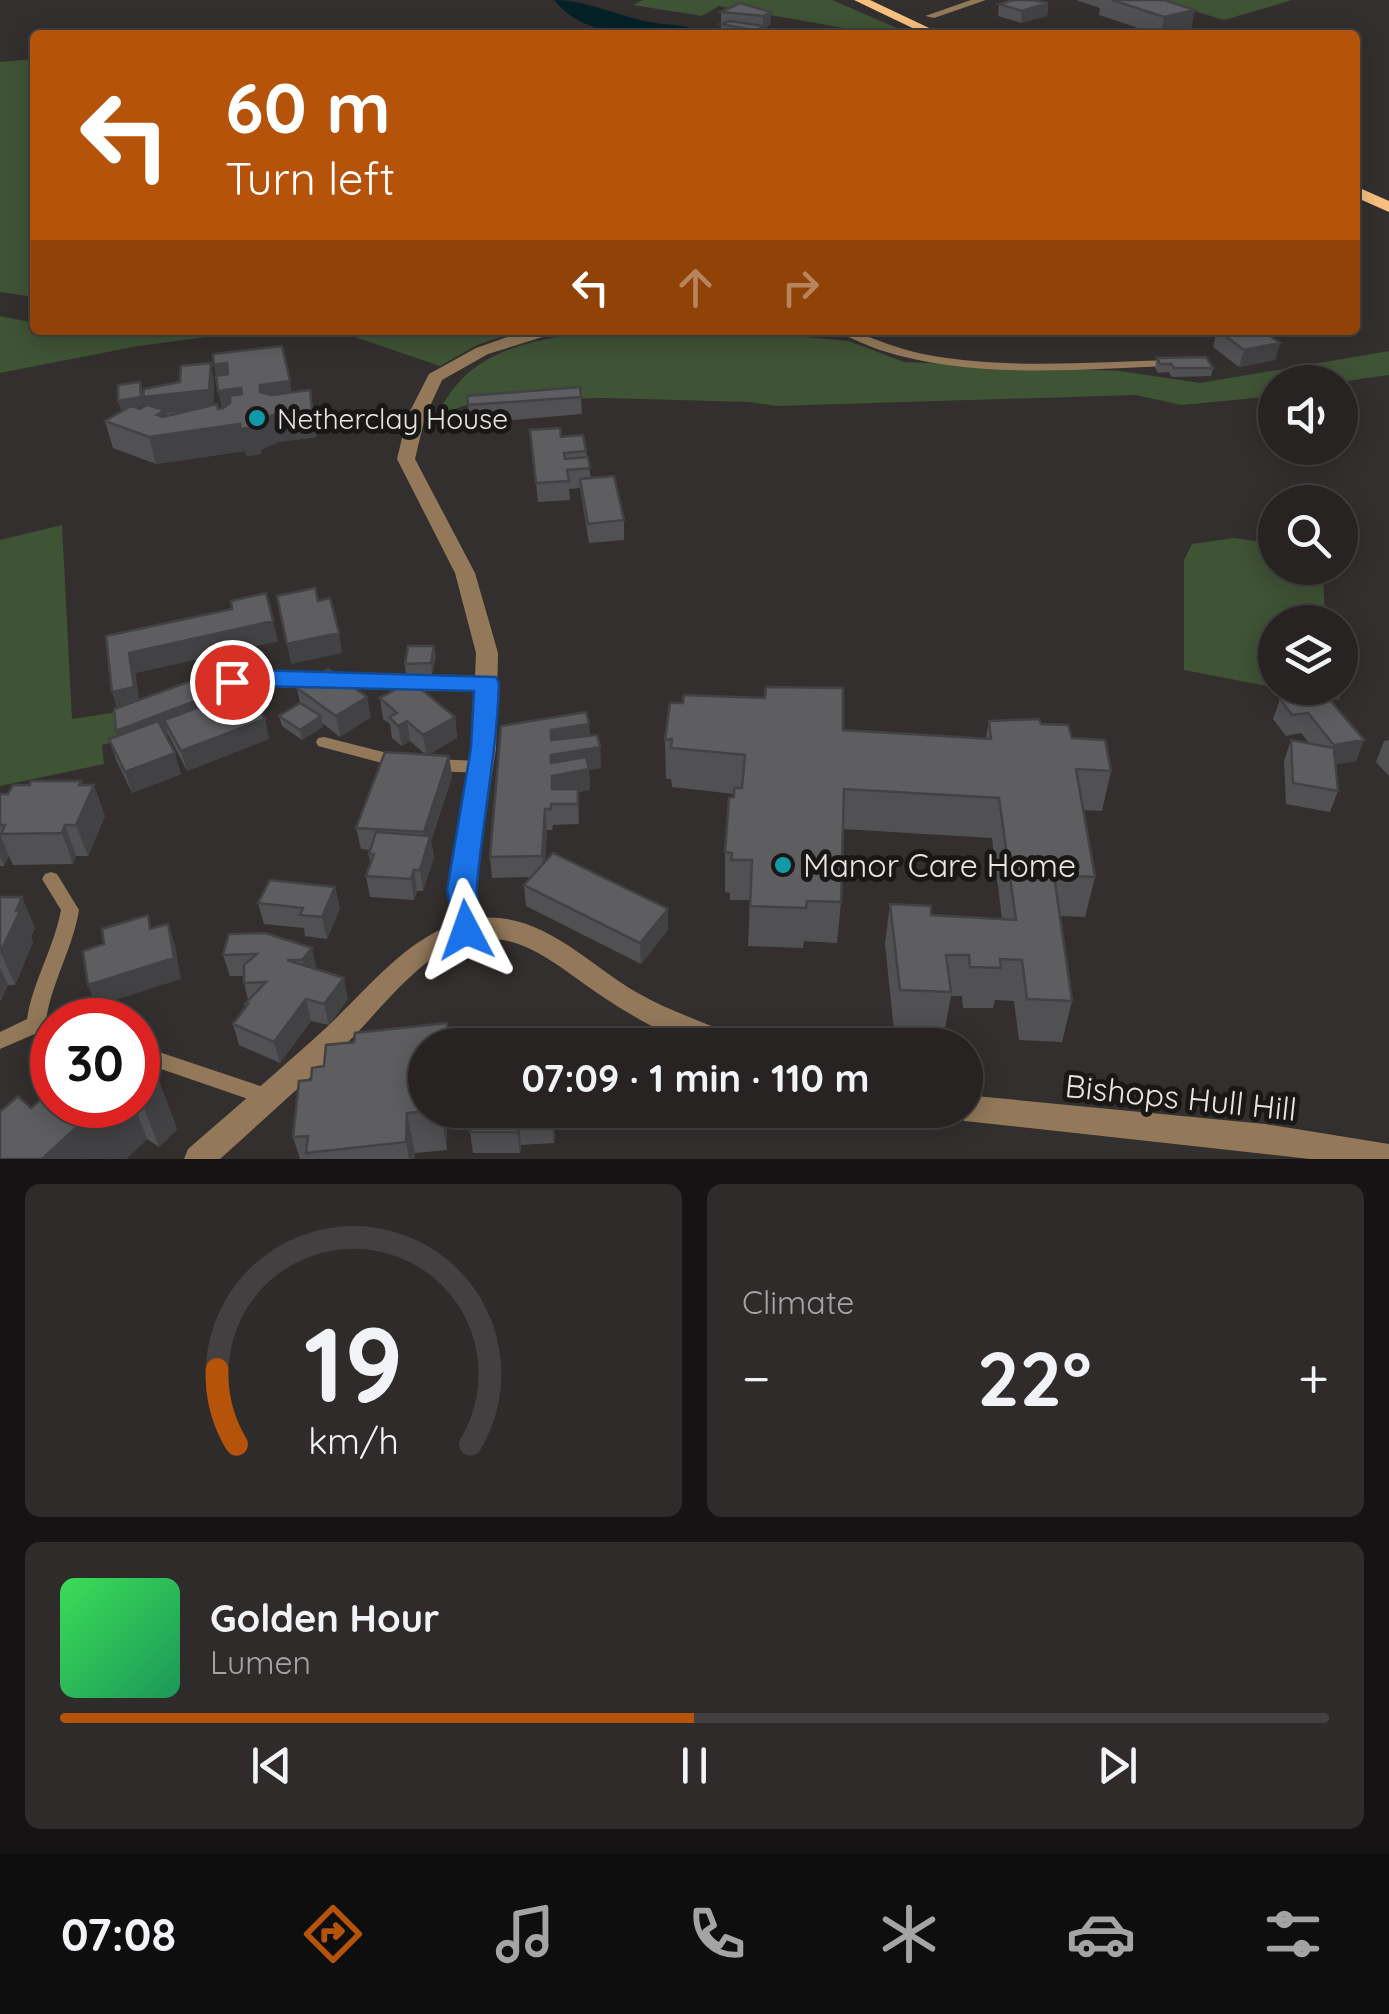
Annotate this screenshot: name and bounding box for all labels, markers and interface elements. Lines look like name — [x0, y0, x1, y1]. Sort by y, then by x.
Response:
text: 60 m — [225, 63, 391, 151]
icon: left — [60, 70, 190, 200]
text: Turn left — [225, 150, 395, 206]
icon: left — [563, 260, 618, 315]
icon: ahead — [668, 260, 723, 315]
icon: right — [773, 260, 828, 315]
map controls — [1258, 365, 1358, 705]
button: sound — [1258, 365, 1358, 465]
place label: Netherclay House — [277, 401, 508, 436]
marker: Netherclay House — [246, 407, 268, 429]
button: search — [1258, 485, 1358, 585]
button: layers — [1258, 605, 1358, 705]
pin — [190, 640, 275, 725]
icon: arrive — [205, 655, 260, 710]
place label: Manor Care Home — [803, 845, 1076, 885]
marker: Manor Care Home — [772, 854, 794, 876]
position arrow — [414, 878, 518, 982]
speed limit sign: 30 — [30, 998, 160, 1128]
text: 07:09 · 1 min · 110 m — [521, 1054, 870, 1102]
street label: Bishops Hull Hill — [1063, 1065, 1299, 1129]
text: Climate — [742, 1282, 854, 1322]
text: 19 — [304, 1298, 403, 1428]
text: 22° — [977, 1331, 1092, 1425]
text: − — [742, 1343, 771, 1412]
text: + — [1298, 1343, 1329, 1412]
text: km/h — [308, 1418, 399, 1463]
text: Golden Hour — [210, 1594, 439, 1642]
text: Lumen — [210, 1642, 311, 1682]
icon: previous — [244, 1738, 299, 1793]
icon: pause — [667, 1738, 722, 1793]
icon: next — [1090, 1738, 1145, 1793]
icon: directions — [298, 1899, 368, 1969]
icon: music — [490, 1899, 560, 1969]
icon: phone — [682, 1899, 752, 1969]
icon: climate — [874, 1899, 944, 1969]
icon: car — [1066, 1899, 1136, 1969]
icon: filters — [1258, 1899, 1328, 1969]
text: 07:08 — [61, 1906, 176, 1962]

